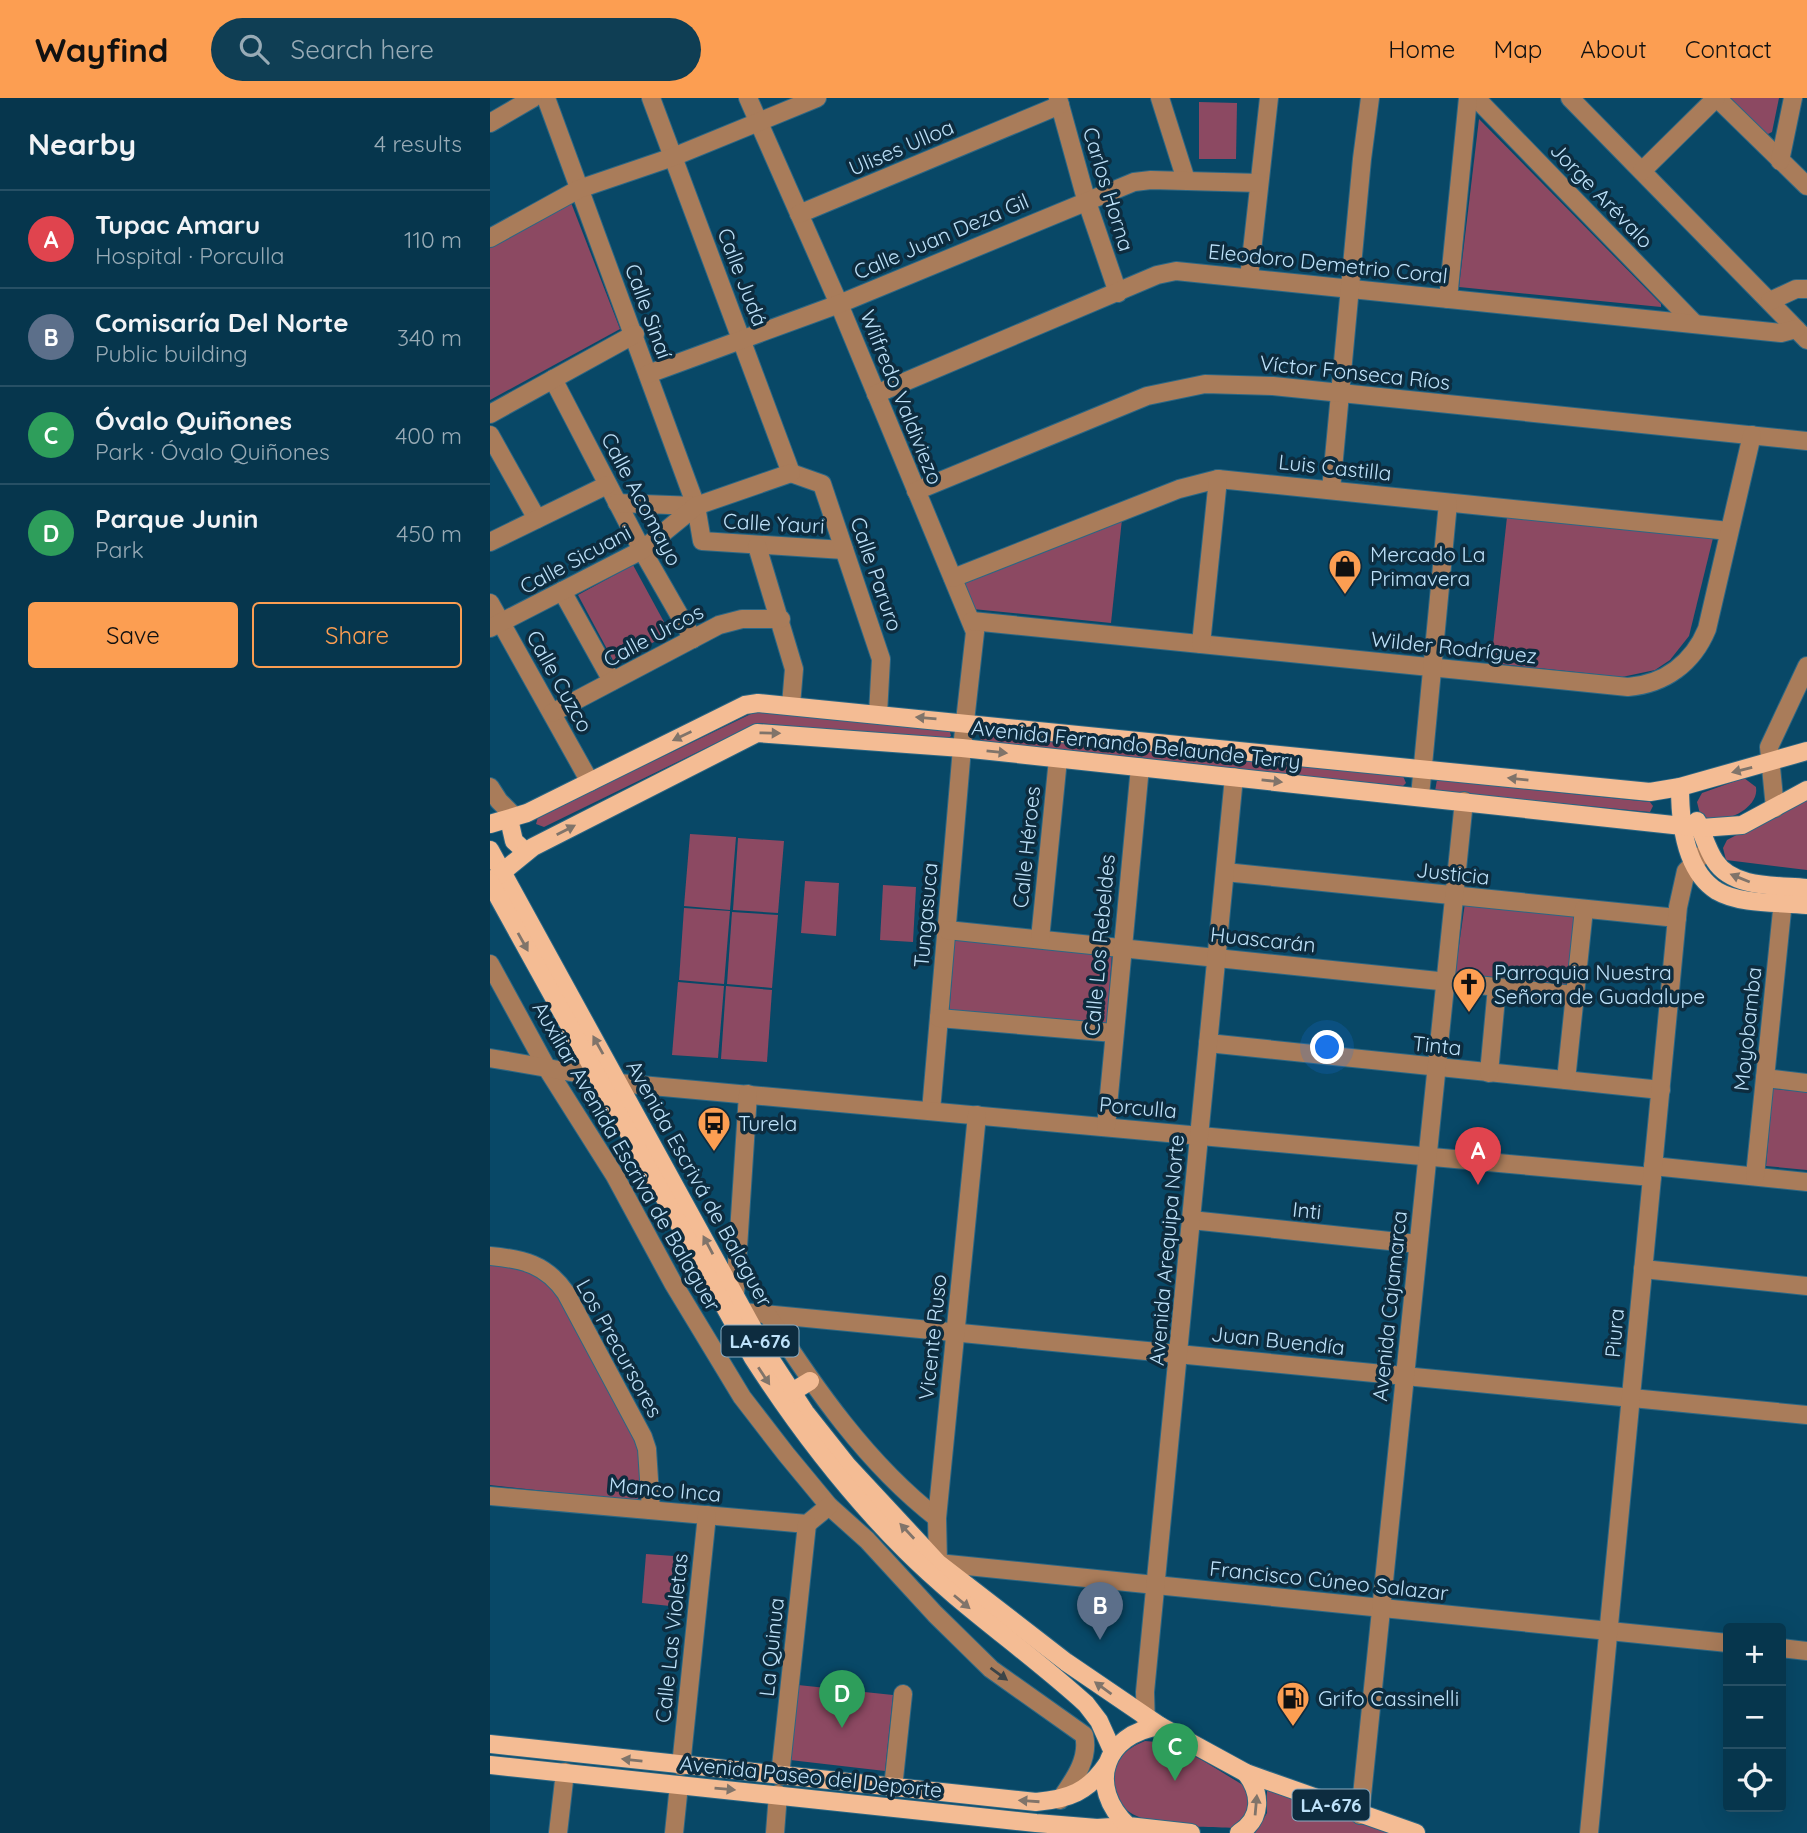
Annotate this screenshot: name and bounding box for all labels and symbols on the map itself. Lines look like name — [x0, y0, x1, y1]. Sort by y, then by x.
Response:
street label: Ulises Ulloa — [845, 113, 957, 181]
street label: Carlos Horna — [1078, 124, 1140, 254]
street label: Jorge Arévalo — [1545, 137, 1659, 253]
street label: Calle Juan Deza Gil — [850, 187, 1032, 285]
street label: Calle Judá — [712, 224, 774, 330]
street label: Eleodoro Demetrio Coral — [1207, 237, 1449, 289]
street label: Calle Sinaí — [620, 260, 678, 363]
street label: Wilfredo Valdiviezo — [855, 306, 949, 488]
street label: Víctor Fonseca Ríos — [1258, 349, 1452, 395]
street label: Calle Acomayo — [596, 428, 688, 570]
street label: Luis Castilla — [1277, 448, 1393, 486]
street label: Calle Yauri — [723, 507, 825, 539]
street label: Calle Paruro — [845, 514, 909, 634]
street label: Calle Sicuani — [515, 519, 635, 599]
place label: Mercado La Primavera — [1370, 541, 1486, 591]
shop icon: Mercado La Primavera — [1326, 547, 1364, 596]
street label: Calle Urcos — [599, 598, 707, 672]
street label: Calle Cuzco — [521, 625, 599, 737]
street label: Wilder Rodríguez — [1370, 625, 1538, 669]
one-way arrow — [914, 712, 936, 723]
street label: Avenida Fernando Belaunde Terry — [970, 714, 1302, 774]
one-way arrow — [759, 728, 781, 739]
one-way arrow — [672, 731, 692, 742]
one-way arrow — [986, 747, 1008, 758]
one-way arrow — [1730, 765, 1752, 776]
one-way arrow — [1506, 774, 1528, 785]
one-way arrow — [1261, 776, 1283, 787]
street label: Calle Héroes — [1007, 785, 1045, 909]
one-way arrow — [556, 824, 576, 835]
street label: Calle Los Rebeldes — [1078, 853, 1120, 1037]
street label: Justicia — [1415, 856, 1491, 890]
street label: Tungasuca — [907, 861, 943, 969]
one-way arrow — [1729, 873, 1750, 884]
street label: Huascarán — [1209, 921, 1317, 957]
one-way arrow — [517, 932, 529, 952]
place label: Parroquia Nuestra Señora de Guadalupe — [1494, 959, 1705, 1009]
church icon: Parroquia Nuestra Señora de Guadalupe — [1450, 965, 1488, 1014]
street label: Moyobamba — [1728, 966, 1766, 1092]
street label: Auxiliar Avenida Escriva de Balaguer — [527, 996, 727, 1316]
your location — [1310, 1030, 1344, 1064]
street label: Tinta — [1411, 1030, 1463, 1060]
one-way arrow — [593, 1035, 604, 1055]
street label: Avenida Escrivá de Balaguer — [621, 1055, 779, 1311]
street label: Porculla — [1098, 1091, 1178, 1123]
bus stop icon: Turela — [695, 1104, 733, 1153]
place label: Turela — [738, 1110, 797, 1136]
pin: A — [1455, 1127, 1501, 1185]
street label: Avenida Arequipa Norte — [1143, 1133, 1189, 1367]
street label: Inti — [1291, 1196, 1323, 1224]
street label: Avenida Cajamarca — [1366, 1209, 1412, 1403]
one-way arrow — [702, 1234, 714, 1254]
street label: Vicente Ruso — [912, 1273, 952, 1401]
street label: Los Precursores — [571, 1274, 669, 1422]
street label: Piura — [1599, 1307, 1629, 1359]
street label: Juan Buendía — [1210, 1320, 1346, 1360]
road number: LA-676 — [722, 1326, 798, 1357]
one-way arrow — [758, 1367, 771, 1386]
street label: Manco Inca — [608, 1471, 722, 1507]
one-way arrow — [899, 1523, 915, 1540]
street label: Calle Las Violetas — [649, 1552, 693, 1724]
street label: Francisco Cúneo Salazar — [1208, 1555, 1450, 1605]
pin: B — [1077, 1582, 1123, 1640]
one-way arrow — [954, 1594, 971, 1609]
street label: La Quinua — [753, 1596, 789, 1698]
one-way arrow — [990, 1667, 1008, 1681]
pin: D — [819, 1670, 865, 1728]
fuel station icon: Grifo Cassinelli — [1274, 1679, 1312, 1728]
one-way arrow — [1094, 1681, 1112, 1695]
place label: Grifo Cassinelli — [1318, 1685, 1459, 1711]
pin: C — [1152, 1723, 1198, 1781]
street label: Avenida Paseo del Deporte — [679, 1749, 943, 1803]
one-way arrow — [621, 1754, 643, 1765]
one-way arrow — [714, 1784, 736, 1795]
road number: LA-676 — [1292, 1790, 1370, 1820]
one-way arrow — [1251, 1793, 1262, 1815]
one-way arrow — [1017, 1795, 1039, 1806]

